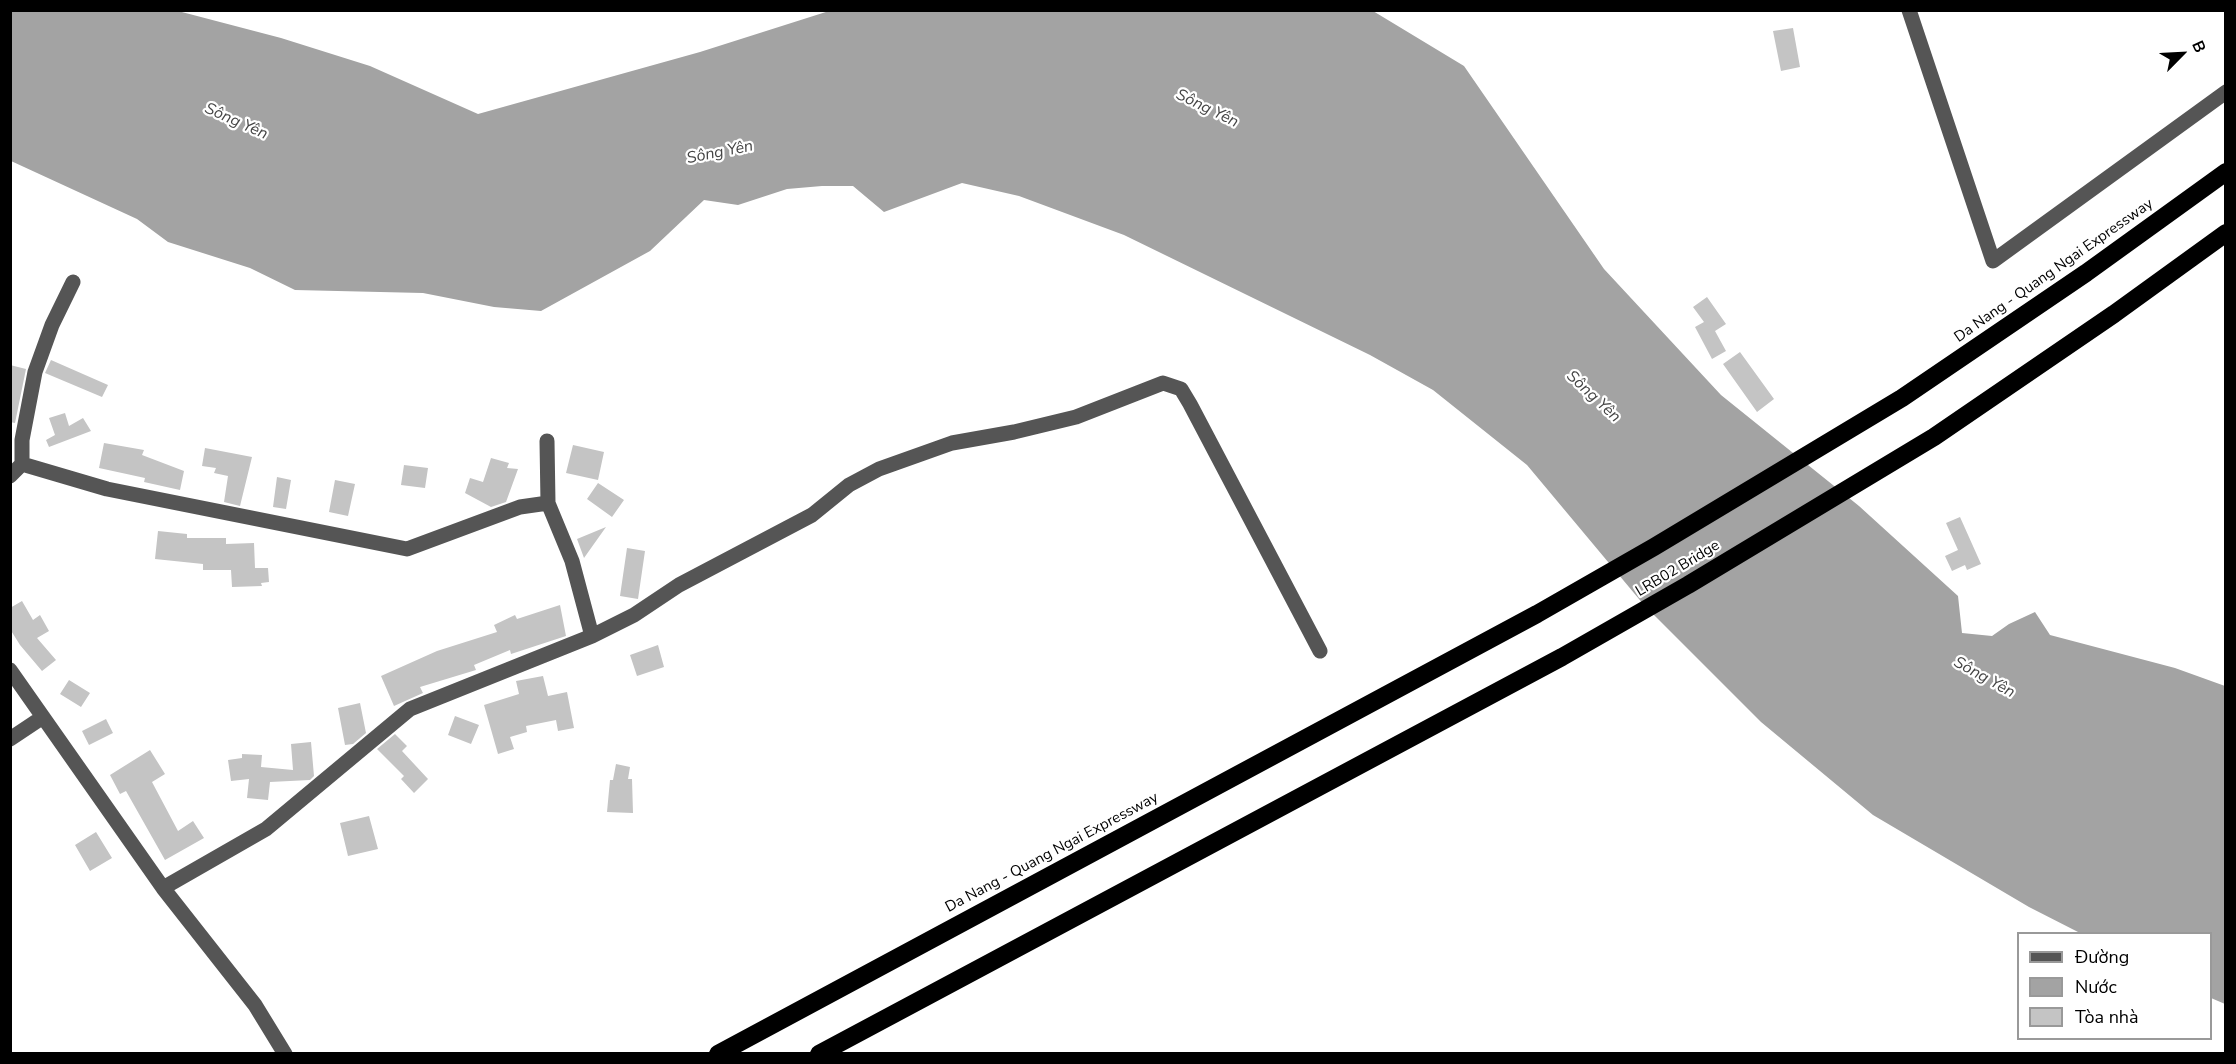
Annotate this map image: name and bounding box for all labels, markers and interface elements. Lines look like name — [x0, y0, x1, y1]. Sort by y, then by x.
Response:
north arrow — [2152, 24, 2212, 84]
text: B — [2186, 37, 2211, 56]
water label: Sông Yên — [1173, 86, 1241, 132]
water label: Sông Yên — [201, 100, 271, 144]
water label: Sông Yên — [685, 137, 755, 169]
street label: Da Nang - Quang Ngai Expressway — [1951, 195, 2157, 347]
water label: Sông Yên — [1562, 367, 1624, 427]
street label: LRB02 Bridge — [1633, 537, 1723, 601]
water label: Sông Yên — [1950, 653, 2018, 703]
street label: Da Nang - Quang Ngai Expressway — [942, 789, 1162, 917]
legend — [2017, 932, 2212, 1040]
text: Đường — [2075, 945, 2129, 969]
text: Nước — [2075, 975, 2117, 999]
text: Tòa nhà — [2075, 1005, 2139, 1029]

